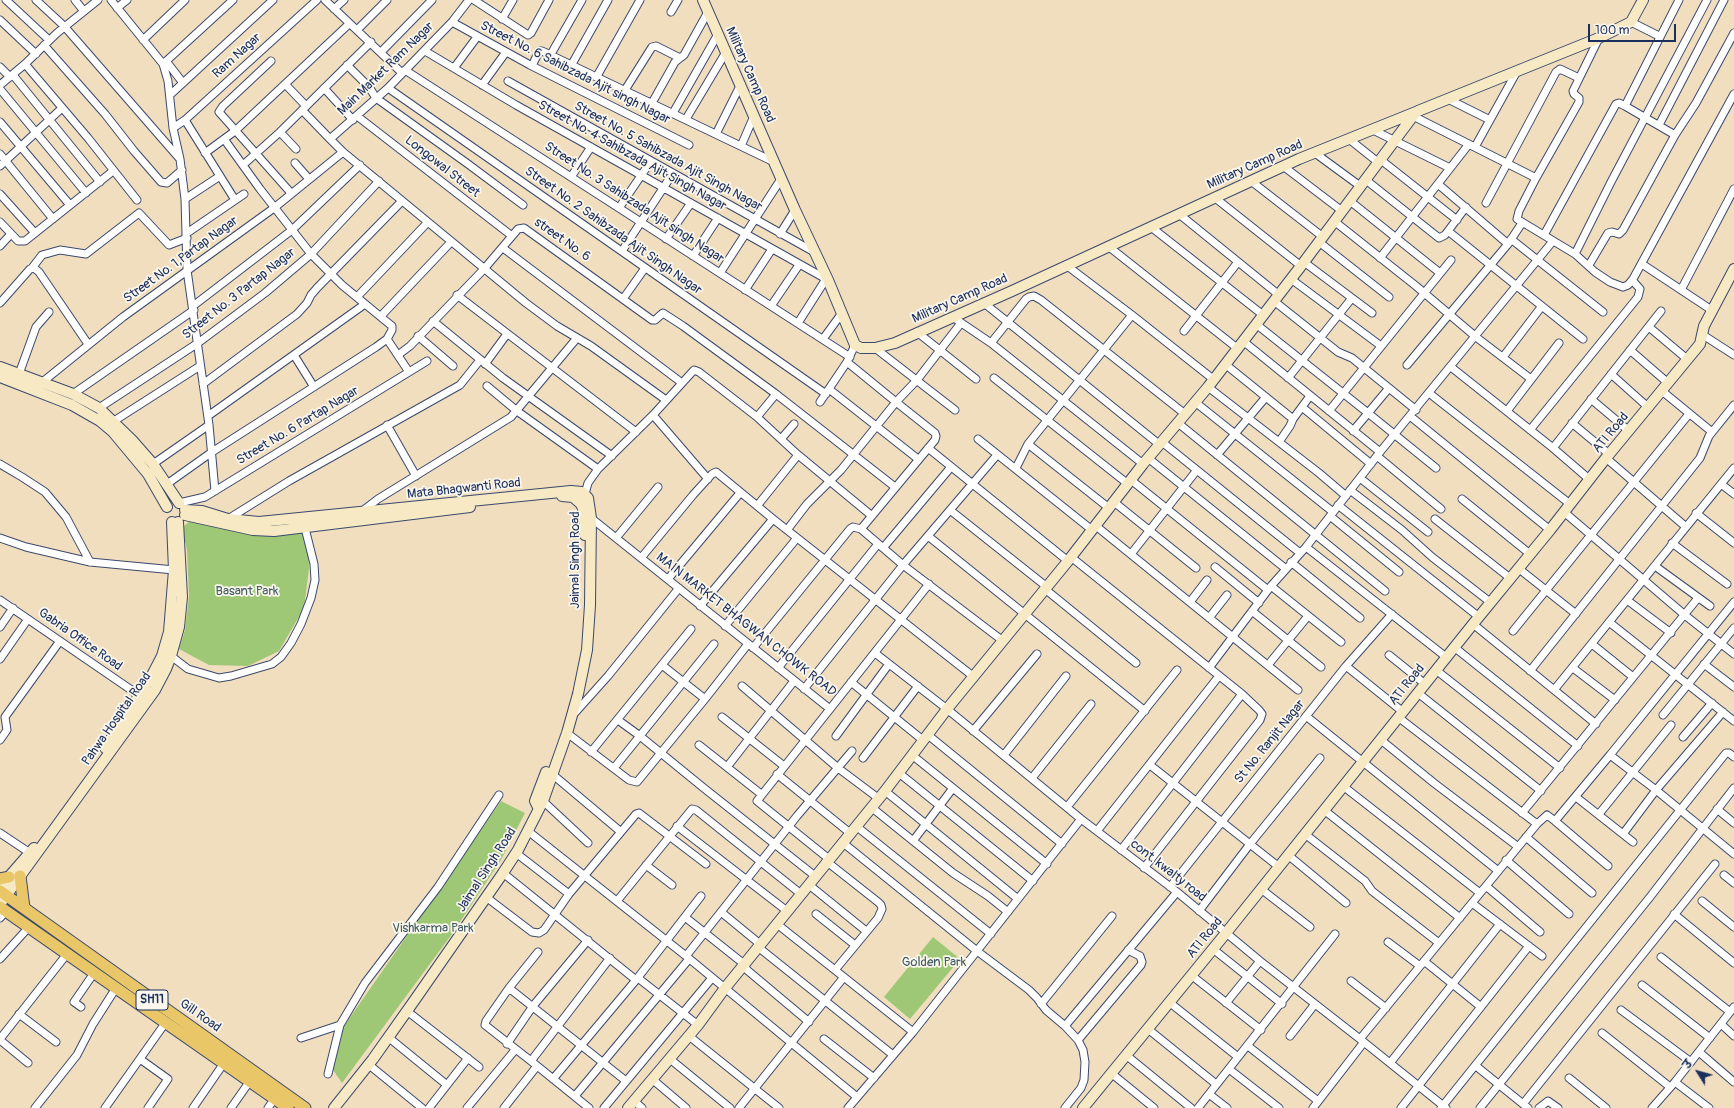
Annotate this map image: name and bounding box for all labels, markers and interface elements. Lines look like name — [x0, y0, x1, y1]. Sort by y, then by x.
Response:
scale bar — [1590, 16, 1678, 42]
street label: Street No. 6 Sahibzada Ajit singh Nagar — [477, 18, 673, 128]
street label: Main Market Ram Nagar — [335, 19, 437, 119]
text: 100 m — [1595, 23, 1629, 38]
street label: Military Camp Road — [722, 25, 778, 125]
street label: Ram Nagar — [209, 30, 265, 82]
street label: Street No. 4 Sahibzada Ajit Singh Nagar — [535, 98, 729, 214]
street label: Street No. 5 Sahibzada Ajit Singh Nagar — [571, 99, 765, 215]
street label: Longowal Street — [401, 133, 483, 201]
street label: Military Camp Road — [1205, 137, 1305, 193]
street label: Street No. 3 Sahibzada Ajit singh Nagar — [541, 139, 727, 267]
street label: Street No. 2 Sahibzada Ajit Singh Nagar — [521, 164, 705, 298]
street label: Street No. 1,Partap Nagar — [121, 213, 241, 307]
street label: street No. 6 — [531, 215, 593, 265]
street label: Street No. 3 Partap Nagar — [179, 245, 299, 343]
street label: Military Camp Road — [910, 271, 1010, 327]
street label: Street No. 6 Partap Nagar — [234, 383, 362, 469]
street label: ATI Road — [1590, 410, 1632, 456]
street label: Mata Bhagwanti Road — [406, 475, 522, 503]
street label: Jaimal Singh Road — [568, 511, 584, 609]
street label: MAIN MARKET BHAGWAN CHOWK ROAD — [653, 550, 839, 700]
park label: Basant Park — [216, 584, 278, 600]
street label: Gabria Office Road — [35, 605, 125, 675]
street label: ATI Road — [1386, 661, 1428, 709]
street label: Pahwa Hospital Road — [79, 669, 155, 769]
street label: St No. Ranjit Nagar — [1232, 697, 1308, 787]
street label: Jaimal Singh Road — [454, 825, 520, 915]
street label: cont. kwalty road — [1127, 836, 1209, 906]
street label: ATI Road — [1184, 914, 1226, 962]
park label: Vishkarma Park — [392, 921, 474, 937]
park label: Golden Park — [902, 955, 966, 971]
road number: SH11 — [136, 990, 168, 1010]
street label: Gill Road — [176, 996, 224, 1036]
north arrow — [1678, 1052, 1718, 1092]
text: उ — [1681, 1058, 1695, 1071]

